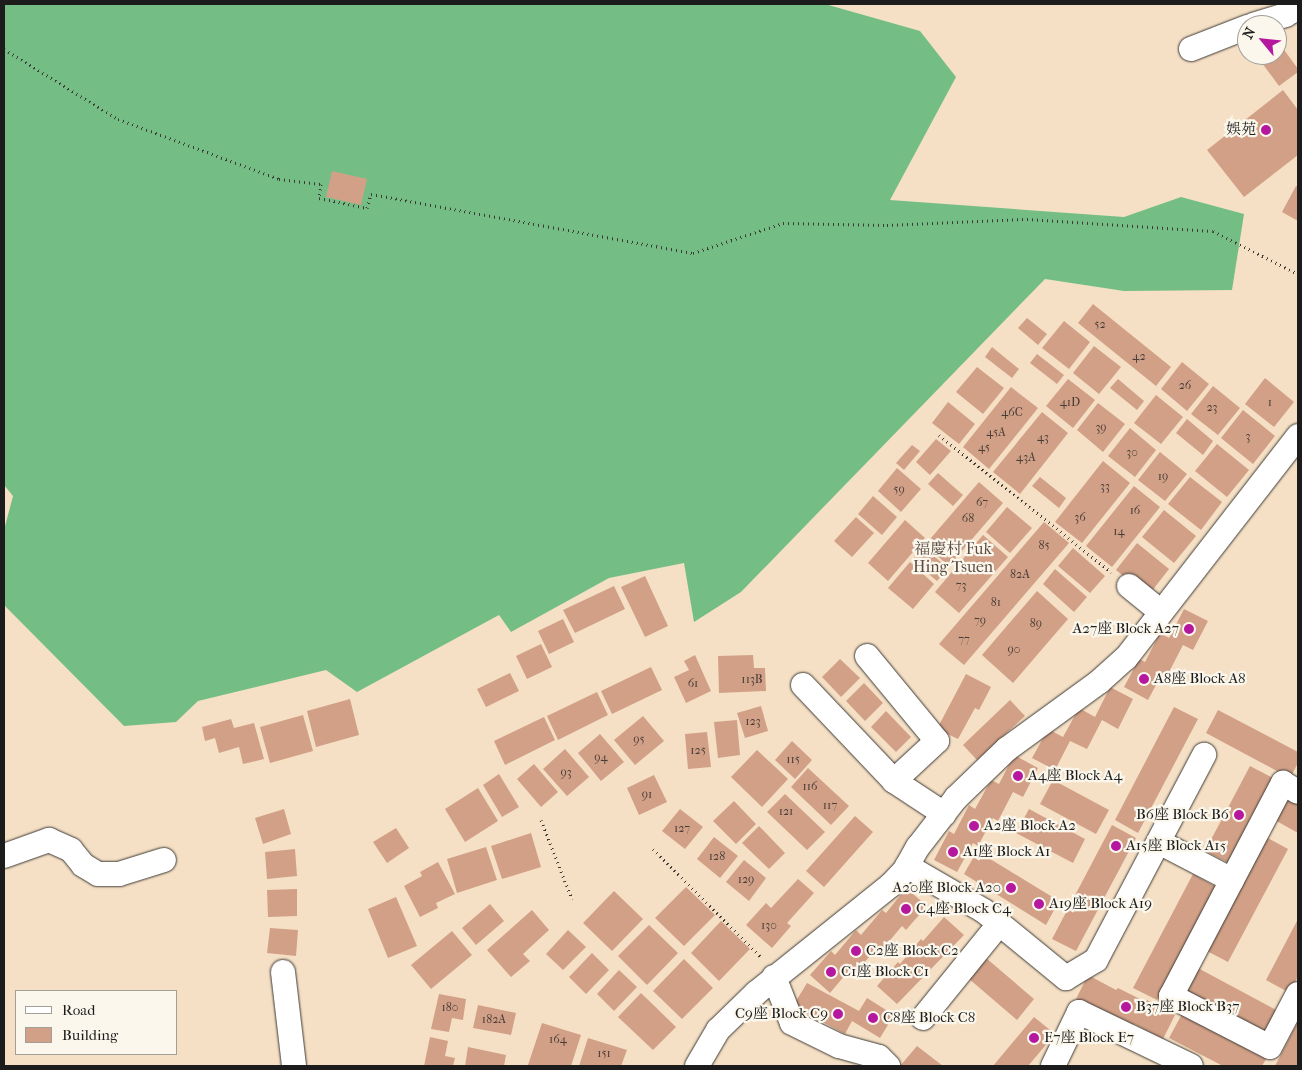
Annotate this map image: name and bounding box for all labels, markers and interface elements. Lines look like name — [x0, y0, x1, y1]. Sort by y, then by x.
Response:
north arrow — [1237, 15, 1287, 65]
text: N — [1239, 25, 1259, 42]
place label: 娛苑 — [1226, 121, 1256, 139]
marker: 娛苑 — [1260, 124, 1272, 136]
house number: 52 — [1094, 318, 1106, 332]
house number: 42 — [1132, 350, 1146, 364]
house number: 26 — [1179, 379, 1191, 393]
house number: 41D — [1060, 396, 1080, 410]
house number: 1 — [1268, 396, 1272, 410]
house number: 23 — [1206, 401, 1218, 415]
house number: 46C — [1001, 406, 1023, 420]
house number: 39 — [1095, 421, 1107, 435]
house number: 45A — [986, 426, 1006, 440]
house number: 3 — [1246, 430, 1250, 444]
house number: 43 — [1037, 431, 1049, 445]
house number: 45 — [978, 441, 990, 455]
house number: 30 — [1126, 446, 1138, 460]
house number: 43A — [1016, 451, 1036, 465]
house number: 19 — [1158, 470, 1168, 484]
house number: 33 — [1100, 480, 1110, 494]
house number: 59 — [893, 483, 905, 497]
house number: 67 — [976, 496, 988, 510]
house number: 16 — [1130, 504, 1140, 518]
house number: 36 — [1074, 511, 1086, 525]
house number: 68 — [962, 512, 974, 526]
house number: 14 — [1113, 525, 1125, 539]
district label: 福慶村 Fuk Hing Tsuen — [907, 539, 999, 577]
house number: 85 — [1038, 539, 1050, 553]
house number: 82A — [1010, 568, 1030, 582]
house number: 73 — [956, 579, 966, 593]
house number: 81 — [991, 596, 1001, 610]
house number: 79 — [974, 614, 986, 628]
house number: 89 — [1030, 617, 1042, 631]
place label: A27座 Block A27 — [1073, 620, 1179, 638]
marker: A27座 Block A27 — [1183, 623, 1195, 635]
house number: 77 — [958, 633, 970, 647]
house number: 90 — [1008, 643, 1020, 657]
place label: A8座 Block A8 — [1154, 670, 1246, 688]
house number: 113B — [741, 673, 763, 687]
marker: A8座 Block A8 — [1138, 673, 1150, 685]
house number: 61 — [688, 677, 698, 691]
house number: 123 — [745, 715, 761, 729]
house number: 95 — [633, 733, 645, 747]
house number: 125 — [690, 744, 706, 758]
house number: 94 — [594, 751, 608, 765]
house number: 115 — [786, 753, 800, 767]
house number: 93 — [560, 766, 572, 780]
place label: A4座 Block A4 — [1028, 767, 1122, 785]
marker: A4座 Block A4 — [1012, 770, 1024, 782]
house number: 116 — [802, 780, 818, 794]
house number: 91 — [642, 788, 652, 802]
house number: 117 — [823, 799, 837, 813]
house number: 121 — [779, 805, 793, 819]
place label: B6座 Block B6 — [1136, 806, 1229, 824]
marker: B6座 Block B6 — [1233, 809, 1245, 821]
place label: A2座 Block A2 — [984, 817, 1076, 835]
marker: A2座 Block A2 — [968, 820, 980, 832]
house number: 127 — [674, 822, 690, 836]
place label: A15座 Block A15 — [1126, 837, 1226, 855]
marker: A15座 Block A15 — [1110, 840, 1122, 852]
place label: A1座 Block A1 — [963, 843, 1050, 861]
marker: A1座 Block A1 — [947, 846, 959, 858]
house number: 128 — [709, 850, 725, 864]
house number: 129 — [738, 873, 754, 887]
place label: A20座 Block A20 — [892, 879, 1001, 897]
marker: A20座 Block A20 — [1005, 882, 1017, 894]
place label: A19座 Block A19 — [1049, 895, 1152, 913]
marker: A19座 Block A19 — [1033, 898, 1045, 910]
place label: C4座 Block C4 — [916, 900, 1011, 918]
marker: C4座 Block C4 — [900, 903, 912, 915]
house number: 130 — [761, 919, 777, 933]
place label: C2座 Block C2 — [866, 942, 959, 960]
marker: C2座 Block C2 — [850, 945, 862, 957]
place label: C1座 Block C1 — [841, 963, 929, 981]
marker: C1座 Block C1 — [825, 966, 837, 978]
legend — [15, 990, 178, 1055]
place label: B37座 Block B37 — [1136, 998, 1239, 1016]
text: Road — [62, 1001, 95, 1019]
house number: 180 — [442, 1001, 458, 1015]
marker: B37座 Block B37 — [1120, 1001, 1132, 1013]
place label: C9座 Block C9 — [735, 1005, 828, 1023]
marker: C9座 Block C9 — [832, 1008, 844, 1020]
place label: C8座 Block C8 — [883, 1009, 975, 1027]
marker: C8座 Block C8 — [867, 1012, 879, 1024]
house number: 182A — [482, 1013, 506, 1027]
text: Building — [62, 1026, 118, 1044]
place label: E7座 Block E7 — [1044, 1029, 1134, 1047]
marker: E7座 Block E7 — [1028, 1032, 1040, 1044]
house number: 164 — [549, 1033, 567, 1047]
house number: 151 — [597, 1047, 611, 1061]

